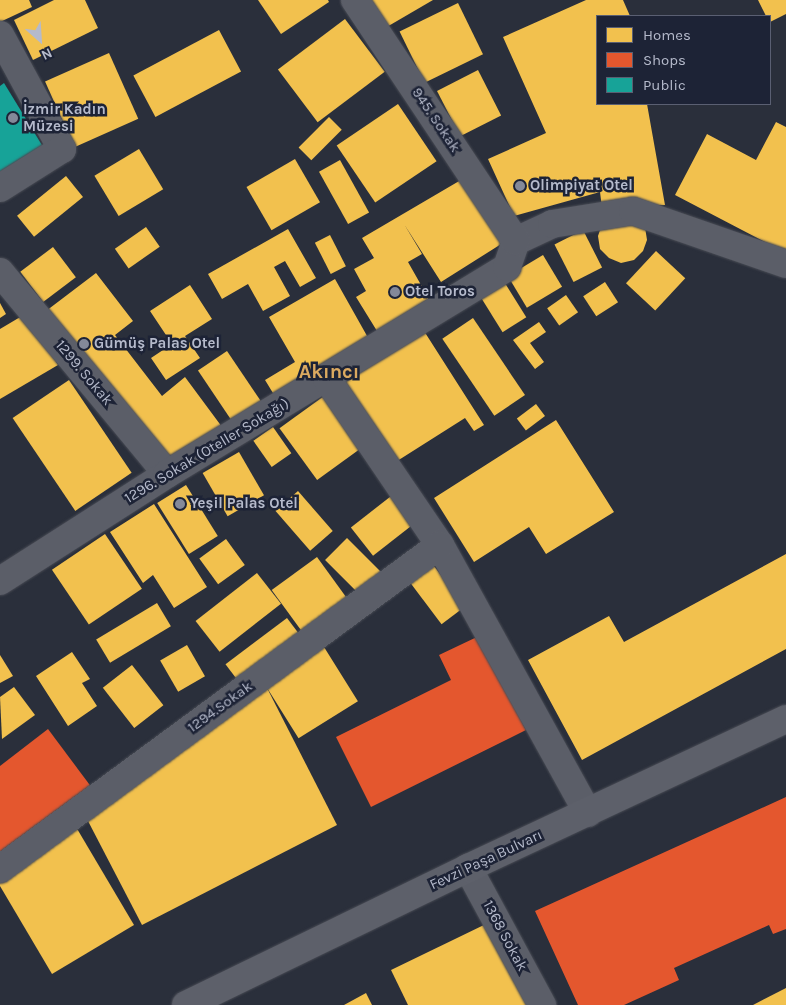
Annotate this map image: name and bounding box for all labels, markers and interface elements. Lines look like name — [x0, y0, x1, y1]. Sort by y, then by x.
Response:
north arrow — [15, 15, 65, 65]
legend — [596, 15, 771, 105]
text: Homes — [643, 26, 691, 44]
text: N — [39, 44, 55, 64]
text: Shops — [643, 51, 686, 69]
text: Public — [643, 76, 686, 94]
street label: 945. Sokak — [408, 84, 464, 156]
place label: İzmir Kadın Müzesi — [23, 100, 106, 135]
marker: İzmir Kadın Müzesi — [7, 112, 19, 124]
place label: Olimpiyat Otel — [530, 177, 633, 195]
marker: Olimpiyat Otel — [514, 180, 526, 192]
place label: Otel Toros — [405, 283, 475, 301]
marker: Otel Toros — [389, 286, 401, 298]
place label: Gümüş Palas Otel — [94, 335, 220, 353]
street label: 1299. Sokak — [51, 337, 117, 409]
marker: Gümüş Palas Otel — [78, 338, 90, 350]
district label: Akıncı — [299, 359, 359, 383]
street label: 1296. Sokak (Oteller Sokağı) — [121, 395, 293, 507]
place label: Yeşil Palas Otel — [190, 495, 298, 513]
marker: Yeşil Palas Otel — [174, 498, 186, 510]
street label: 1294.Sokak — [184, 677, 256, 737]
street label: Fevzi Paşa Bulvarı — [427, 826, 545, 894]
street label: 1368 Sokak — [479, 898, 531, 974]

